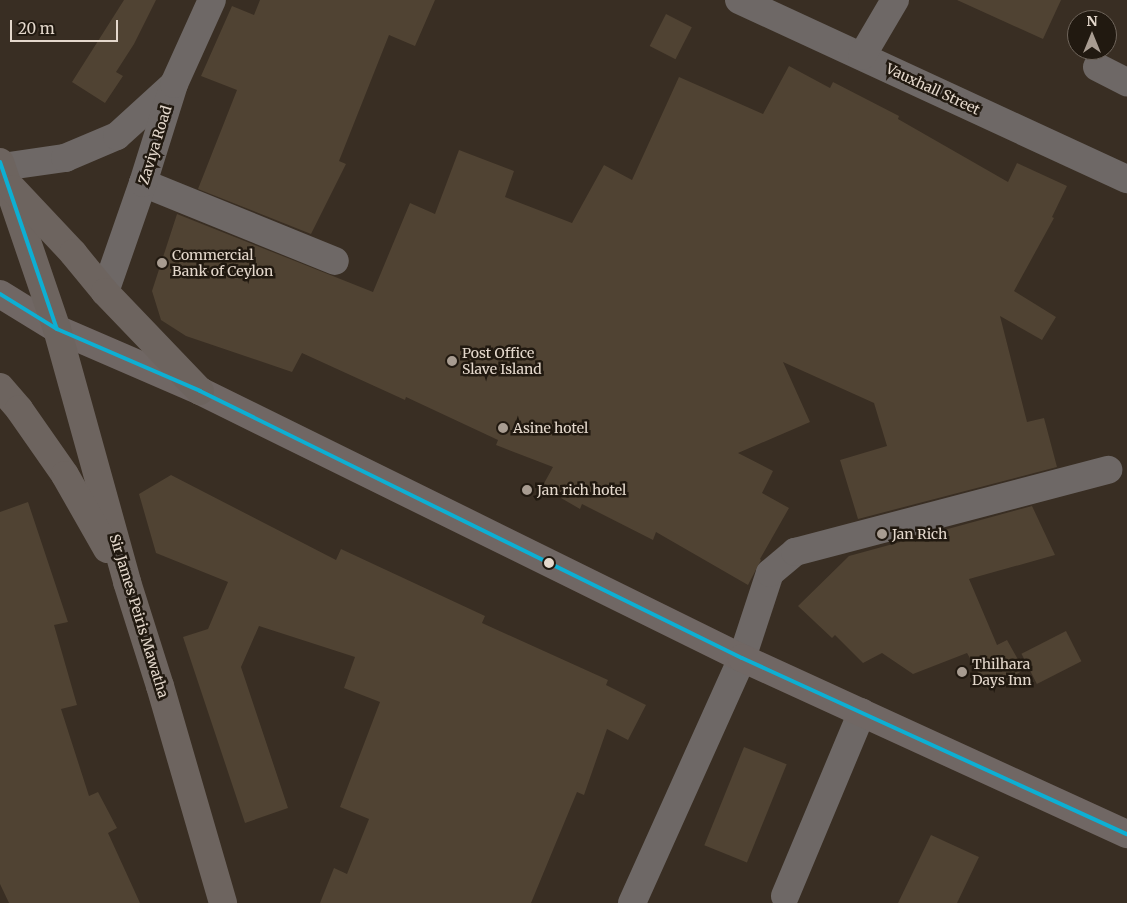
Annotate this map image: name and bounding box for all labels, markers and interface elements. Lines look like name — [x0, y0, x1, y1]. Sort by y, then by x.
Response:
scale bar — [12, 10, 120, 42]
north arrow — [1067, 10, 1117, 60]
text: N — [1086, 12, 1098, 30]
text: 20 m — [18, 19, 55, 38]
street label: Vauxhall Street — [883, 60, 983, 118]
street label: Zaviya Road — [135, 103, 175, 187]
place label: Commercial Bank of Ceylon — [172, 247, 273, 280]
marker: Commercial Bank of Ceylon — [156, 257, 168, 269]
place label: Post Office Slave Island — [462, 345, 542, 378]
marker: Post Office Slave Island — [446, 355, 458, 367]
place label: Asine hotel — [513, 420, 588, 436]
marker: Asine hotel — [497, 422, 509, 434]
place label: Jan rich hotel — [537, 482, 626, 498]
marker: Jan rich hotel — [521, 484, 533, 496]
place label: Jan Rich — [892, 526, 947, 542]
marker: Jan Rich — [876, 528, 888, 540]
street label: Sir James Peiris Mawatha — [106, 532, 172, 700]
unlabelled marker — [544, 558, 554, 568]
place label: Thilhara Days Inn — [972, 656, 1032, 689]
marker: Thilhara Days Inn — [956, 666, 968, 678]

